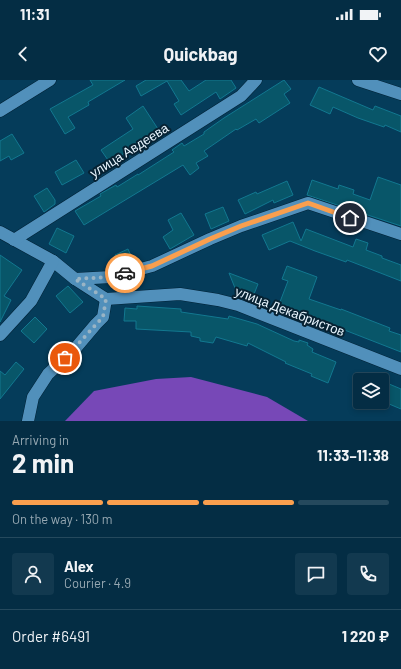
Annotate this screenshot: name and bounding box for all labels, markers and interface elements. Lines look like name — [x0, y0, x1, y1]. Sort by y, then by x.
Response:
text: 11:31 — [20, 5, 50, 23]
icon: back — [12, 43, 34, 65]
text: Quickbag — [163, 43, 238, 65]
icon: heart — [367, 43, 389, 65]
street label: улица Авдеева — [87, 119, 172, 181]
pin — [333, 201, 367, 235]
icon: home — [339, 207, 361, 229]
courier — [105, 253, 145, 293]
icon: car — [114, 262, 136, 284]
street label: улица Декабристов — [233, 283, 347, 339]
pin — [48, 341, 82, 375]
icon: bag — [54, 347, 76, 369]
map controls — [353, 373, 389, 409]
button: layers — [353, 373, 389, 409]
text: Arriving in — [12, 432, 69, 448]
text: 11:33–11:38 — [317, 446, 389, 464]
text: 2 min — [12, 447, 74, 478]
text: On the way · 130 m — [12, 511, 113, 527]
button: person — [12, 553, 54, 595]
button: chat — [295, 553, 337, 595]
button: phone — [347, 553, 389, 595]
text: Alex — [64, 557, 94, 575]
text: Courier · 4.9 — [64, 575, 131, 591]
text: Order #6491 — [12, 627, 90, 645]
text: 1 220 ₽ — [342, 627, 389, 645]

